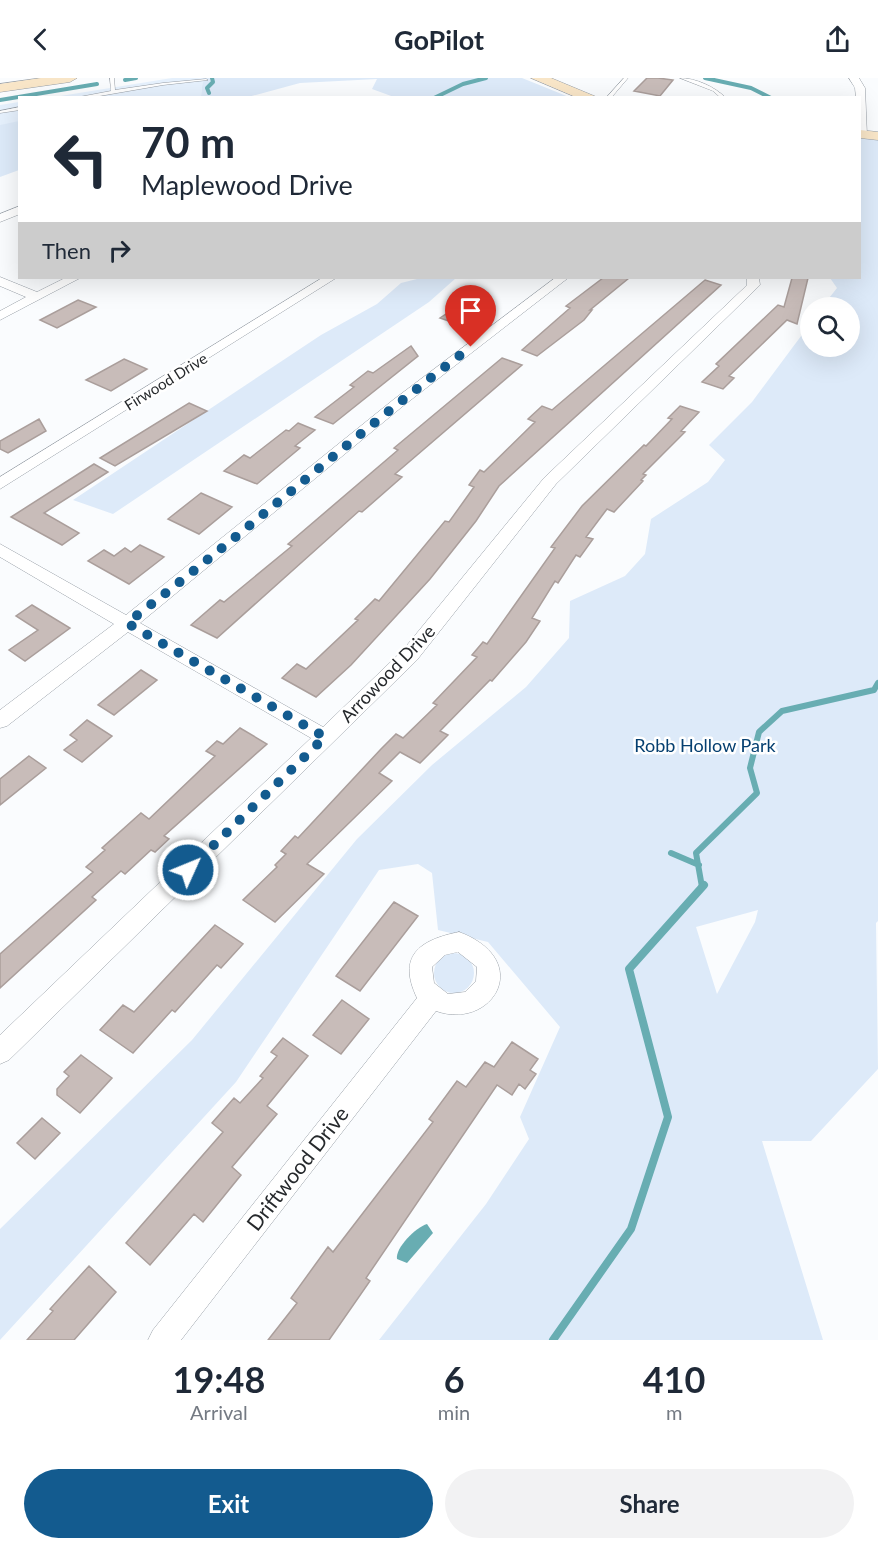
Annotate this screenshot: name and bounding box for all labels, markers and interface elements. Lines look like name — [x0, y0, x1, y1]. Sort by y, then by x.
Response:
icon: back — [24, 23, 57, 56]
text: GoPilot — [394, 23, 484, 56]
icon: share — [821, 23, 854, 56]
text: 70 m — [141, 117, 235, 167]
icon: left — [42, 120, 120, 198]
text: Maplewood Drive — [141, 168, 353, 201]
icon: right — [103, 234, 136, 267]
text: Then — [42, 237, 91, 264]
pin — [445, 285, 496, 347]
icon: arrive — [454, 294, 487, 327]
map controls — [800, 297, 860, 357]
button: search — [800, 297, 860, 357]
street label: Firwood Drive — [121, 349, 210, 414]
street label: Arrowood Drive — [335, 620, 439, 727]
park label: Robb Hollow Park — [634, 734, 777, 756]
position arrow — [156, 838, 220, 902]
street label: Driftwood Drive — [241, 1101, 353, 1235]
text: 19:48 — [173, 1357, 265, 1401]
text: 6 — [444, 1357, 465, 1401]
text: 410 — [643, 1357, 705, 1401]
text: Arrival — [190, 1400, 248, 1424]
text: min — [438, 1400, 470, 1424]
text: m — [666, 1400, 682, 1424]
button: Exit — [24, 1469, 433, 1538]
button: Share — [445, 1469, 854, 1538]

